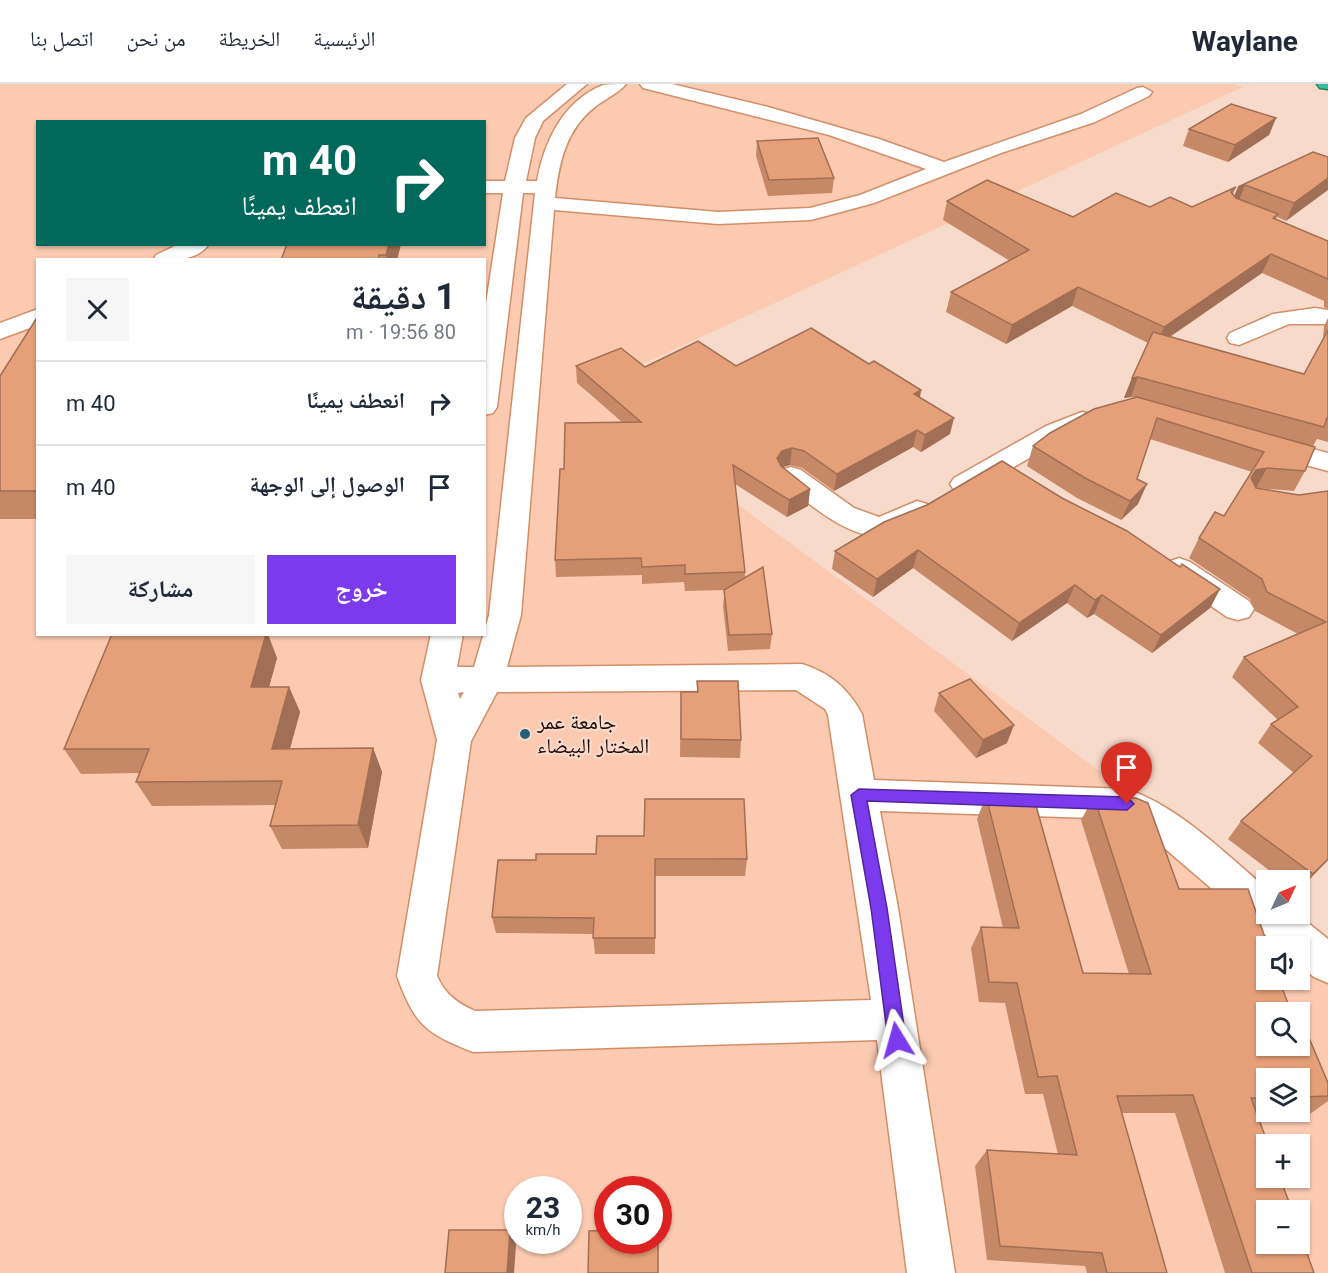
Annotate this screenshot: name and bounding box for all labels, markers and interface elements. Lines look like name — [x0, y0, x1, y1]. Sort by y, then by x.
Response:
text: Waylane — [1192, 25, 1298, 58]
text: اتصل بنا — [30, 27, 93, 51]
text: من نحن — [126, 27, 186, 51]
text: الخريطة — [219, 27, 280, 51]
text: الرئيسية — [313, 27, 376, 51]
text: 40 m — [262, 136, 357, 185]
icon: right — [378, 144, 456, 222]
text: انعطف يمينًا — [241, 190, 357, 222]
text: 1 دقيقة — [351, 276, 456, 318]
button: close — [66, 278, 129, 341]
text: 80 m · 19:56 — [346, 320, 456, 344]
icon: right — [423, 387, 456, 420]
text: انعطف يمينًا — [306, 388, 405, 413]
text: 40 m — [66, 391, 116, 416]
icon: arrive — [423, 471, 456, 504]
text: الوصول إلى الوجهة — [249, 472, 405, 497]
text: 40 m — [66, 475, 116, 500]
button: مشاركة — [66, 555, 255, 624]
button: خروج — [267, 555, 456, 624]
place label: جامعة عمر المختار البيضاء — [536, 710, 649, 758]
marker: جامعة عمر المختار البيضاء — [518, 727, 532, 741]
pin — [1101, 742, 1152, 804]
icon: arrive — [1110, 751, 1143, 784]
north arrow — [1256, 870, 1310, 924]
map controls — [1256, 870, 1310, 1254]
button: sound — [1256, 936, 1310, 990]
button: search — [1256, 1002, 1310, 1056]
position arrow — [865, 1008, 929, 1072]
button: layers — [1256, 1068, 1310, 1122]
button: + — [1256, 1134, 1310, 1188]
speed limit sign: 30 — [594, 1176, 672, 1254]
text: 23 — [526, 1190, 560, 1225]
button: − — [1256, 1200, 1310, 1254]
text: km/h — [525, 1221, 561, 1239]

